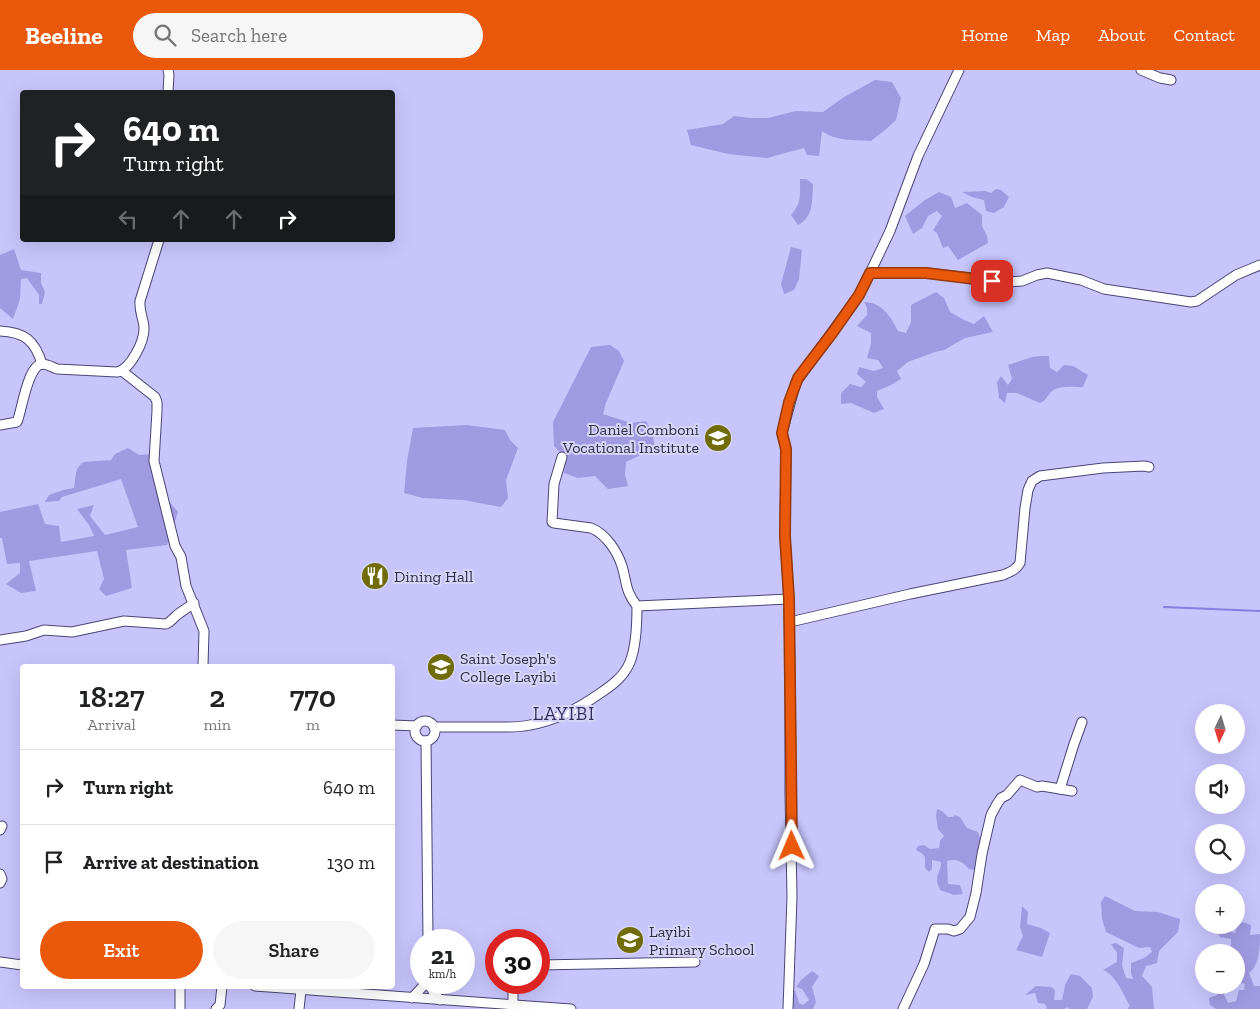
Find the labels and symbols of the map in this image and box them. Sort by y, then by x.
pin [971,260,1013,302]
place label: Daniel Comboni Vocational Institute [562,420,700,457]
school or university icon: Daniel Comboni Vocational Institute [703,423,733,453]
restaurant icon: Dining Hall [360,561,390,591]
place label: Dining Hall [394,567,473,586]
place label: Saint Joseph's College Layibi [460,649,557,686]
school or university icon: Saint Joseph's College Layibi [426,652,456,682]
district label: LAYIBI [533,702,595,725]
north arrow [1195,704,1245,754]
position arrow [765,819,817,871]
place label: Layibi Primary School [649,922,755,959]
school or university icon: Layibi Primary School [615,925,645,955]
speed limit sign: 30 [485,929,550,994]

